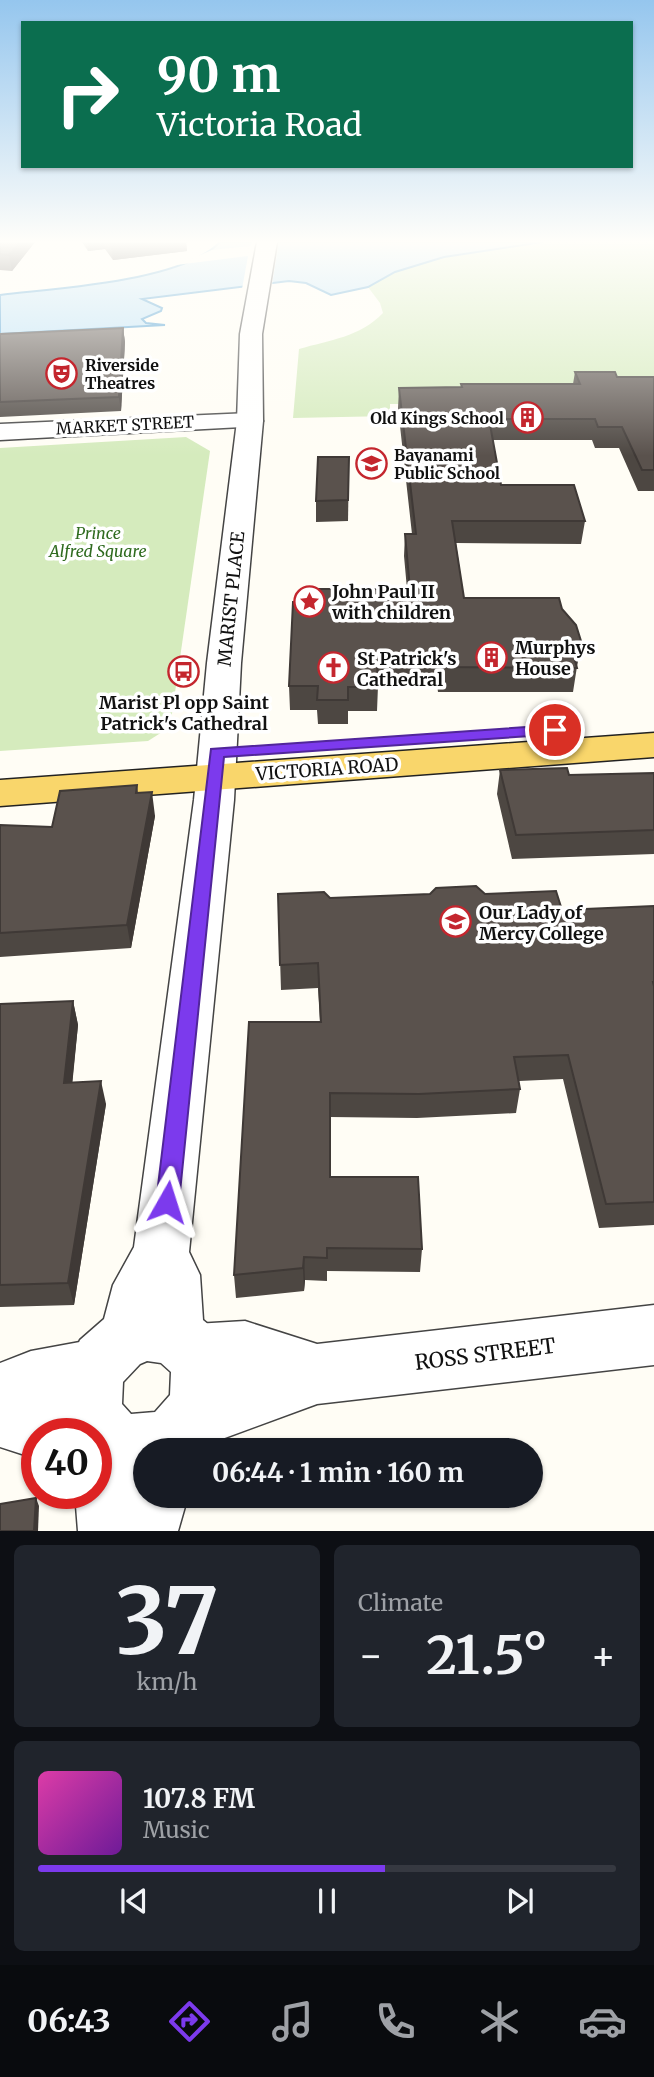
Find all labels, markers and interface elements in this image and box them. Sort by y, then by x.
text: 90 m [157,44,281,105]
icon: right [42,49,133,140]
text: Victoria Road [157,105,362,145]
place label: Riverside Theatres [85,355,159,393]
theatre icon: Riverside Theatres [45,357,79,391]
building icon: Old Kings School [510,401,544,435]
place label: Old Kings School [370,408,504,428]
street label: MARKET STREET [55,411,195,439]
place label: Bayanami Public School [394,445,500,483]
school or university icon: Bayanami Public School [354,447,388,481]
park label: Prince Alfred Square [47,523,147,561]
street label: MARIST PLACE [212,530,250,668]
place label: John Paul II with children [331,580,451,624]
place icon: John Paul II with children [292,584,326,618]
place label: Murphys House [515,636,595,680]
building icon: Murphys House [475,640,509,674]
place label: St Patrick's Cathedral [357,647,456,691]
church icon: St Patrick's Cathedral [317,651,351,685]
bus stop icon: Marist Pl opp Saint Patrick's Cathedral [167,655,201,689]
place label: Marist Pl opp Saint Patrick's Cathedral [99,691,270,735]
pin [525,700,585,760]
icon: arrive [536,711,574,749]
street label: VICTORIA ROAD [254,753,399,786]
place label: Our Lady of Mercy College [479,901,604,945]
school or university icon: Our Lady of Mercy College [439,905,473,939]
position arrow [130,1165,204,1239]
street label: ROSS STREET [413,1332,557,1376]
speed limit sign: 40 [21,1418,112,1509]
text: 06:44 · 1 min · 160 m [212,1456,464,1489]
text: 37 [115,1564,219,1679]
text: Climate [358,1588,443,1617]
text: 21.5° [426,1623,548,1688]
text: − [358,1632,383,1679]
text: + [591,1632,616,1679]
text: km/h [137,1667,197,1696]
text: 107.8 FM [143,1782,255,1815]
text: Music [143,1815,210,1844]
icon: previous [115,1882,153,1920]
icon: pause [308,1882,346,1920]
icon: next [501,1882,539,1920]
icon: directions [165,1997,214,2046]
icon: music [268,1997,317,2046]
icon: phone [371,1997,420,2046]
icon: climate [475,1997,524,2046]
icon: car [578,1997,627,2046]
text: 06:43 [27,2001,111,2041]

